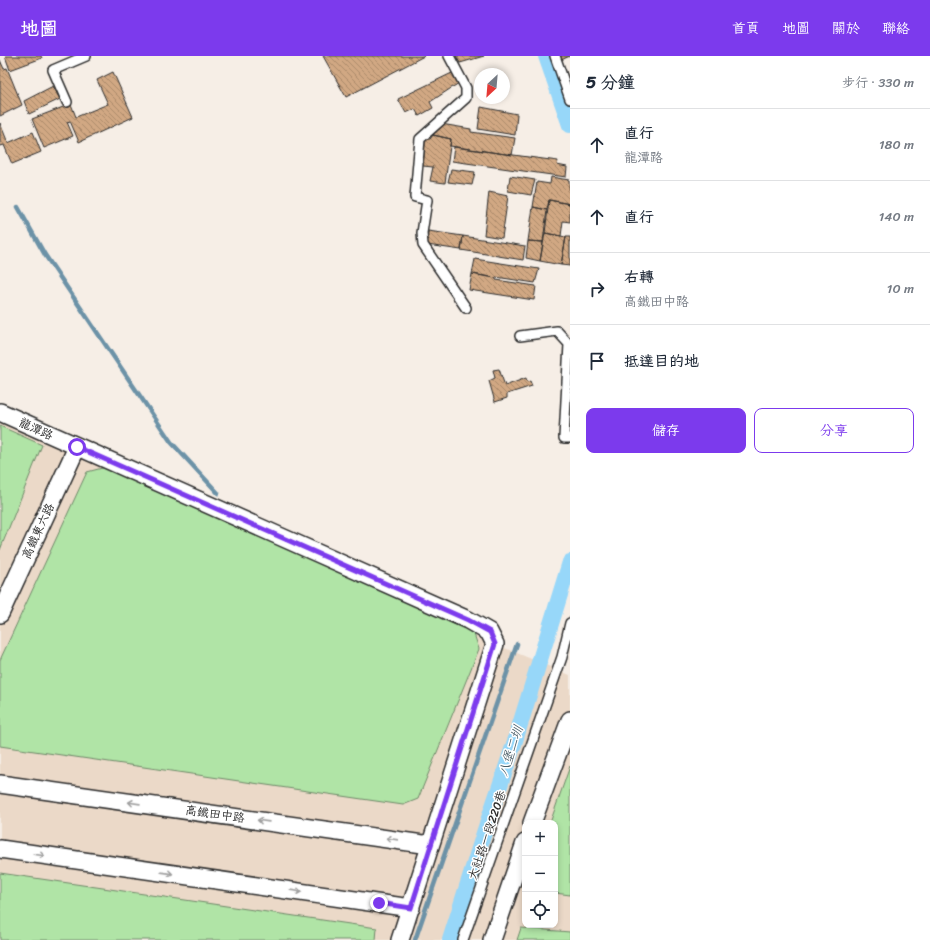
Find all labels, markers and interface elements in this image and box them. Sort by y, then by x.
text: 地圖 [20,12,58,45]
text: 首頁 [732,16,760,41]
text: 地圖 [782,16,810,41]
text: 關於 [832,16,860,41]
text: 聯絡 [882,16,910,41]
text: 5 分鐘 [586,67,635,97]
north arrow [474,68,510,104]
text: 步行 · 330 m [842,71,914,94]
text: 直行 [624,120,654,146]
text: 180 m [879,133,914,156]
icon: ahead [586,134,608,156]
text: 龍潭路 [624,146,663,169]
text: 直行 [624,204,654,230]
text: 140 m [879,205,914,228]
icon: ahead [586,206,608,228]
text: 右轉 [624,264,654,290]
text: 10 m [887,277,914,300]
icon: right [586,278,608,300]
text: 高鐵田中路 [624,290,689,313]
text: 抵達目的地 [624,348,699,374]
icon: arrive [586,350,608,372]
button: 儲存 [586,408,746,453]
button: 分享 [754,408,914,453]
street label: 龍潭路 [15,412,57,446]
route start [68,438,86,456]
street label: 高鐵東六路 [15,499,61,563]
water label: 八堡二圳 [492,721,530,779]
street label: 大社路一段220巷 [461,787,513,883]
one-way arrow [128,799,141,807]
street label: 高鐵田中路 [184,799,246,829]
one-way arrow [257,817,270,825]
map controls [522,820,558,928]
button: + [522,820,558,856]
one-way arrow [386,835,399,843]
one-way arrow [32,851,45,859]
button: − [522,856,558,892]
one-way arrow [160,869,173,877]
one-way arrow [289,887,302,895]
button: locate [522,892,558,928]
route end [370,894,388,912]

